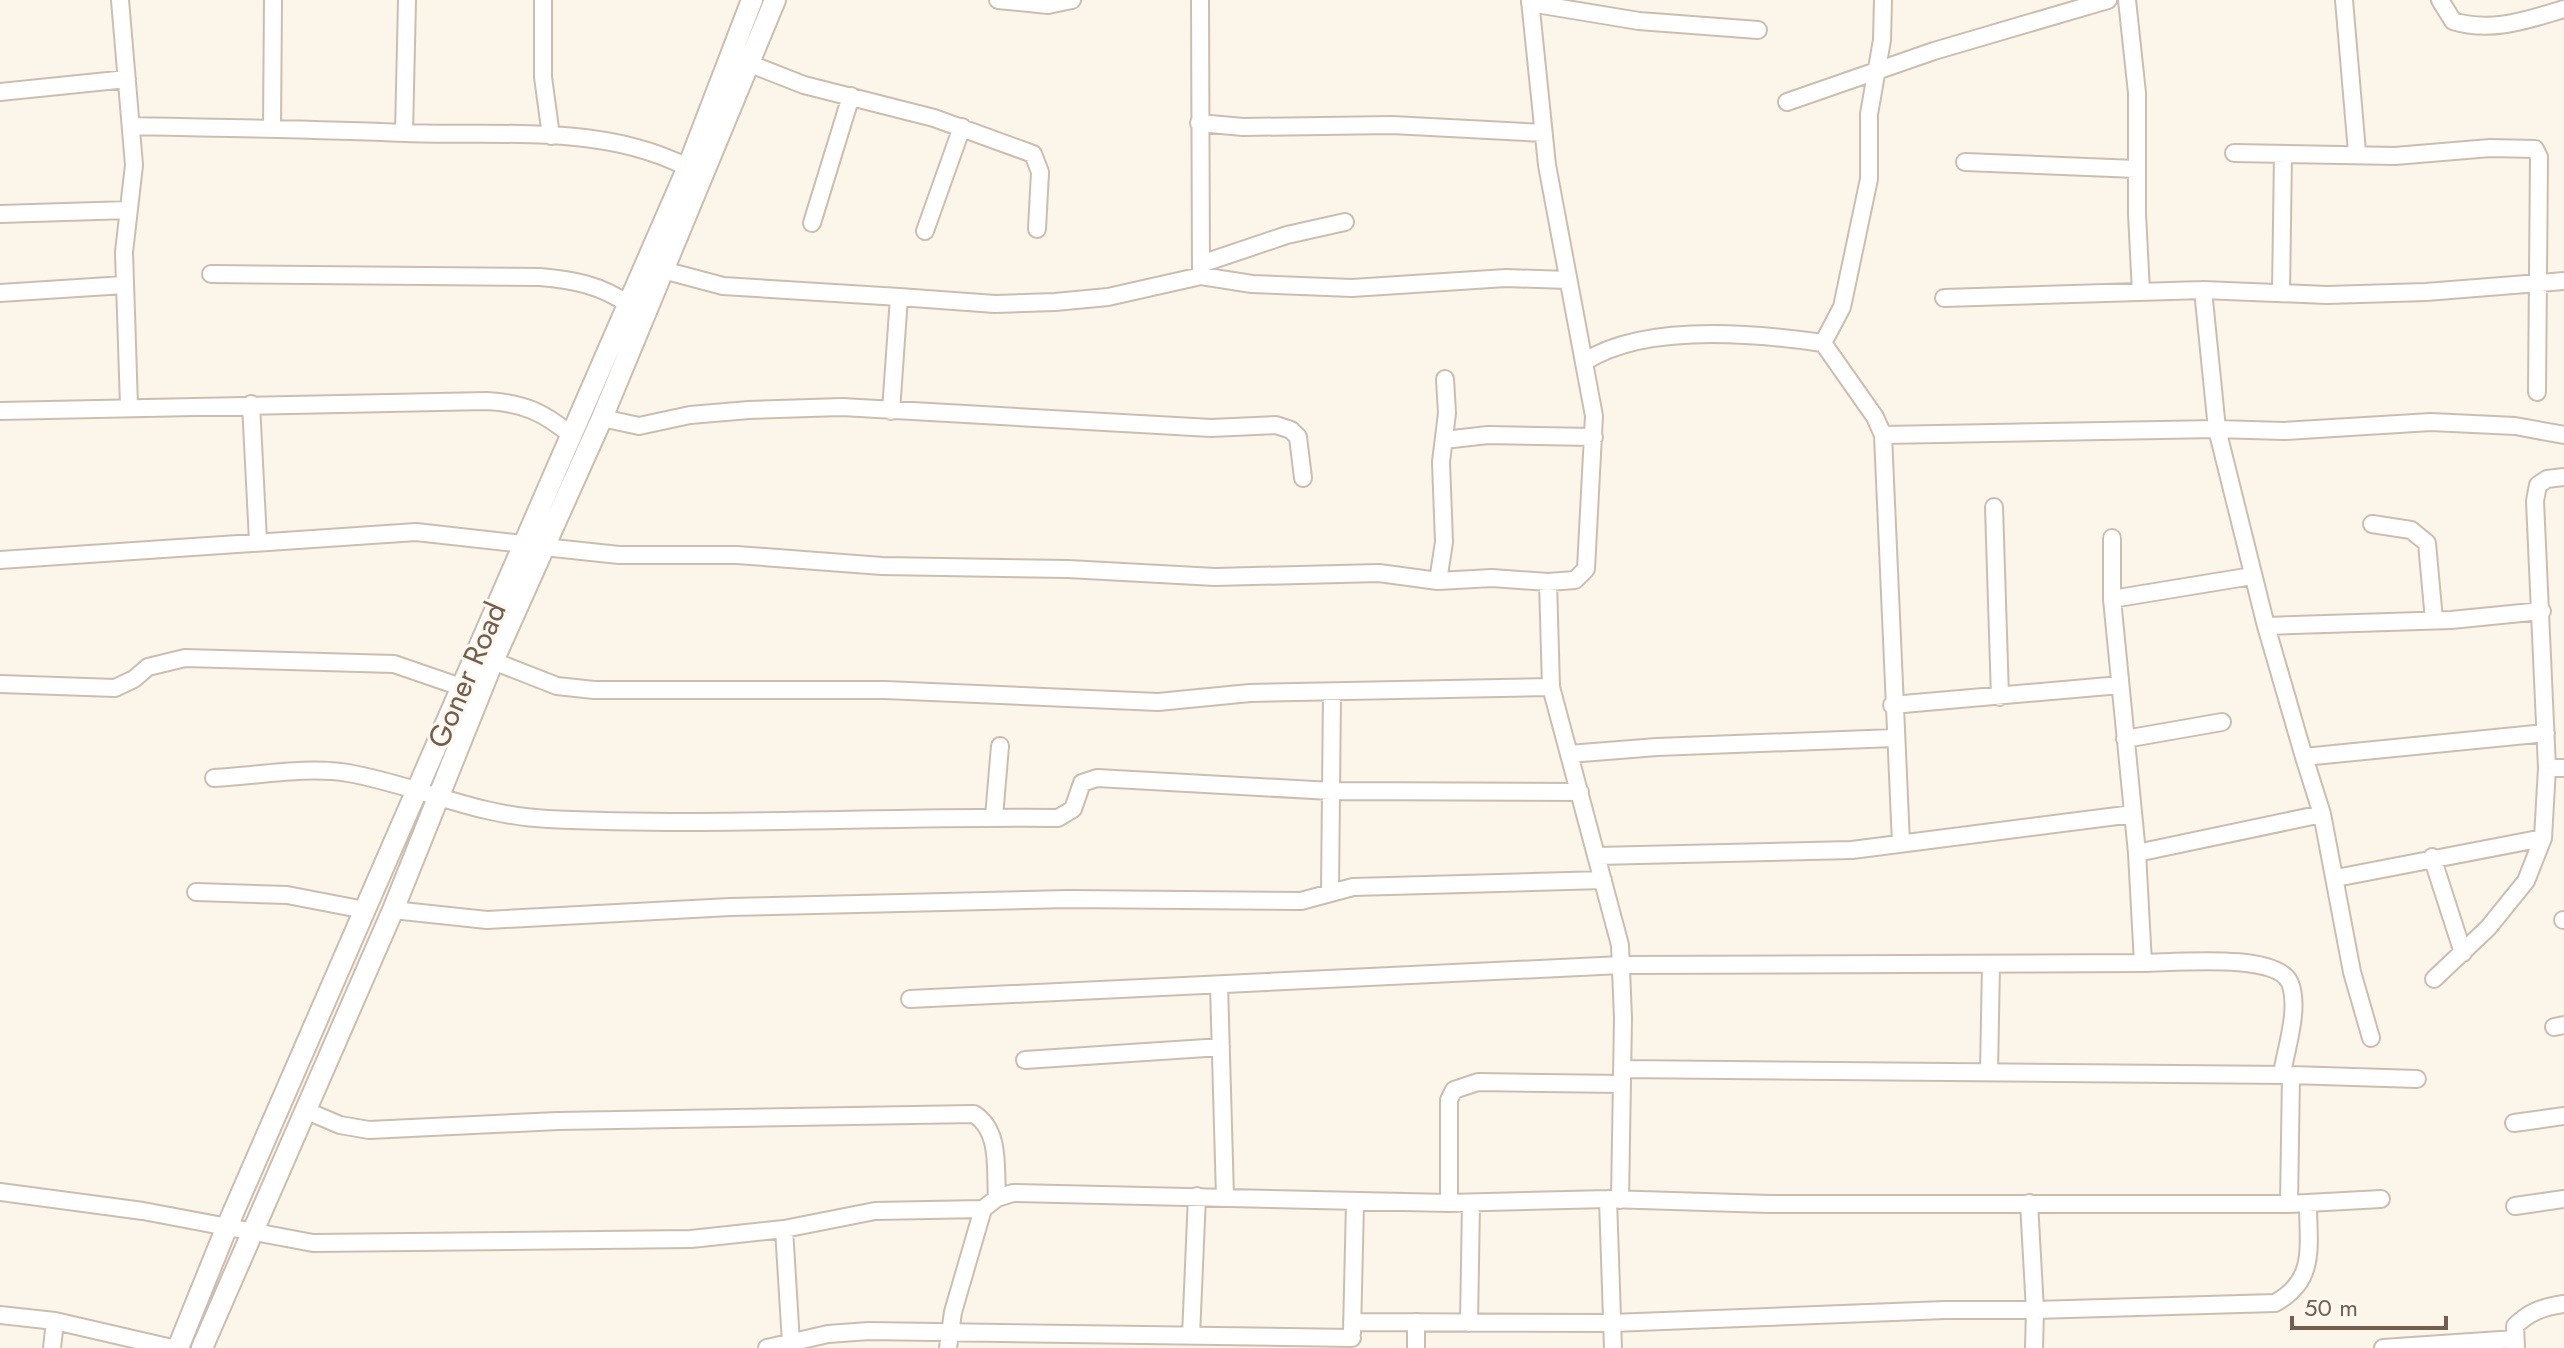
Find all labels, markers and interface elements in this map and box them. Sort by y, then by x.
street label: Goner Road [416,595,517,754]
scale bar [2292,1280,2446,1330]
text: 50 m [2304,1290,2358,1325]

